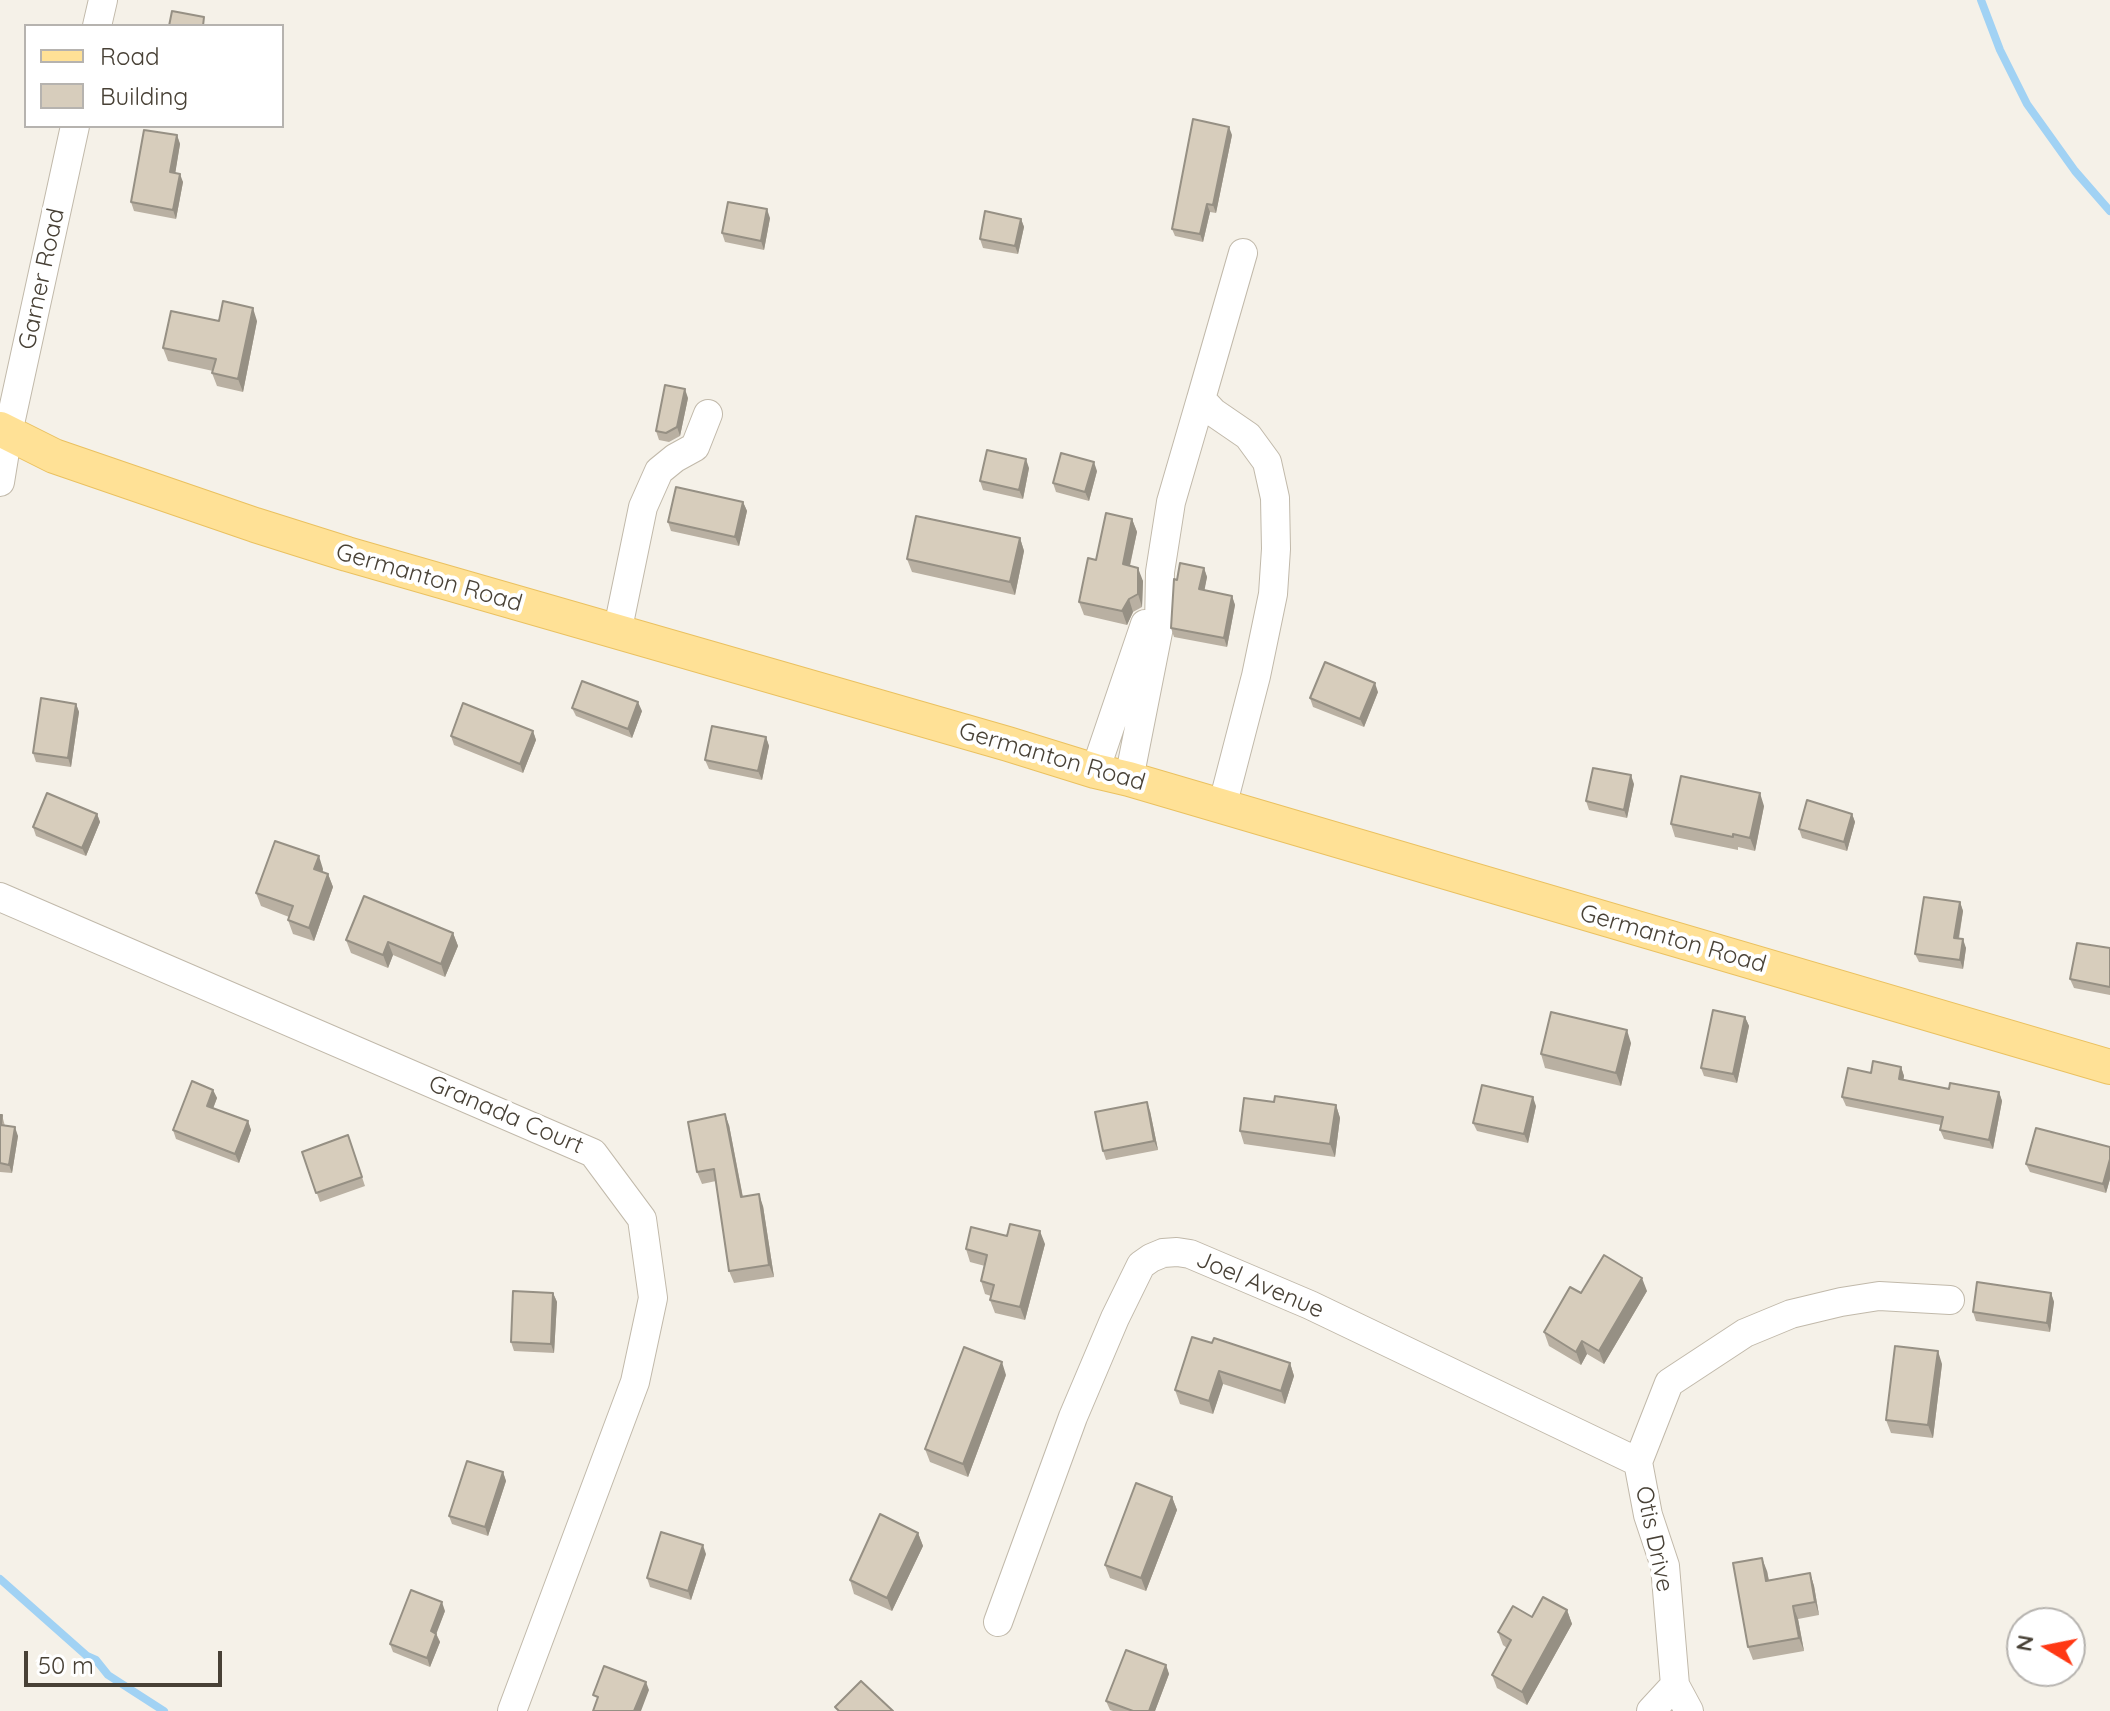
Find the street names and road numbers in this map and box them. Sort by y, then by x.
street label: Garner Road [13,206,71,352]
street label: Germanton Road [333,538,525,618]
street label: Germanton Road [956,717,1148,797]
street label: Germanton Road [1577,899,1769,979]
street label: Granada Court [424,1069,588,1161]
street label: Joel Avenue [1192,1245,1328,1325]
street label: Otis Drive [1629,1484,1679,1594]

